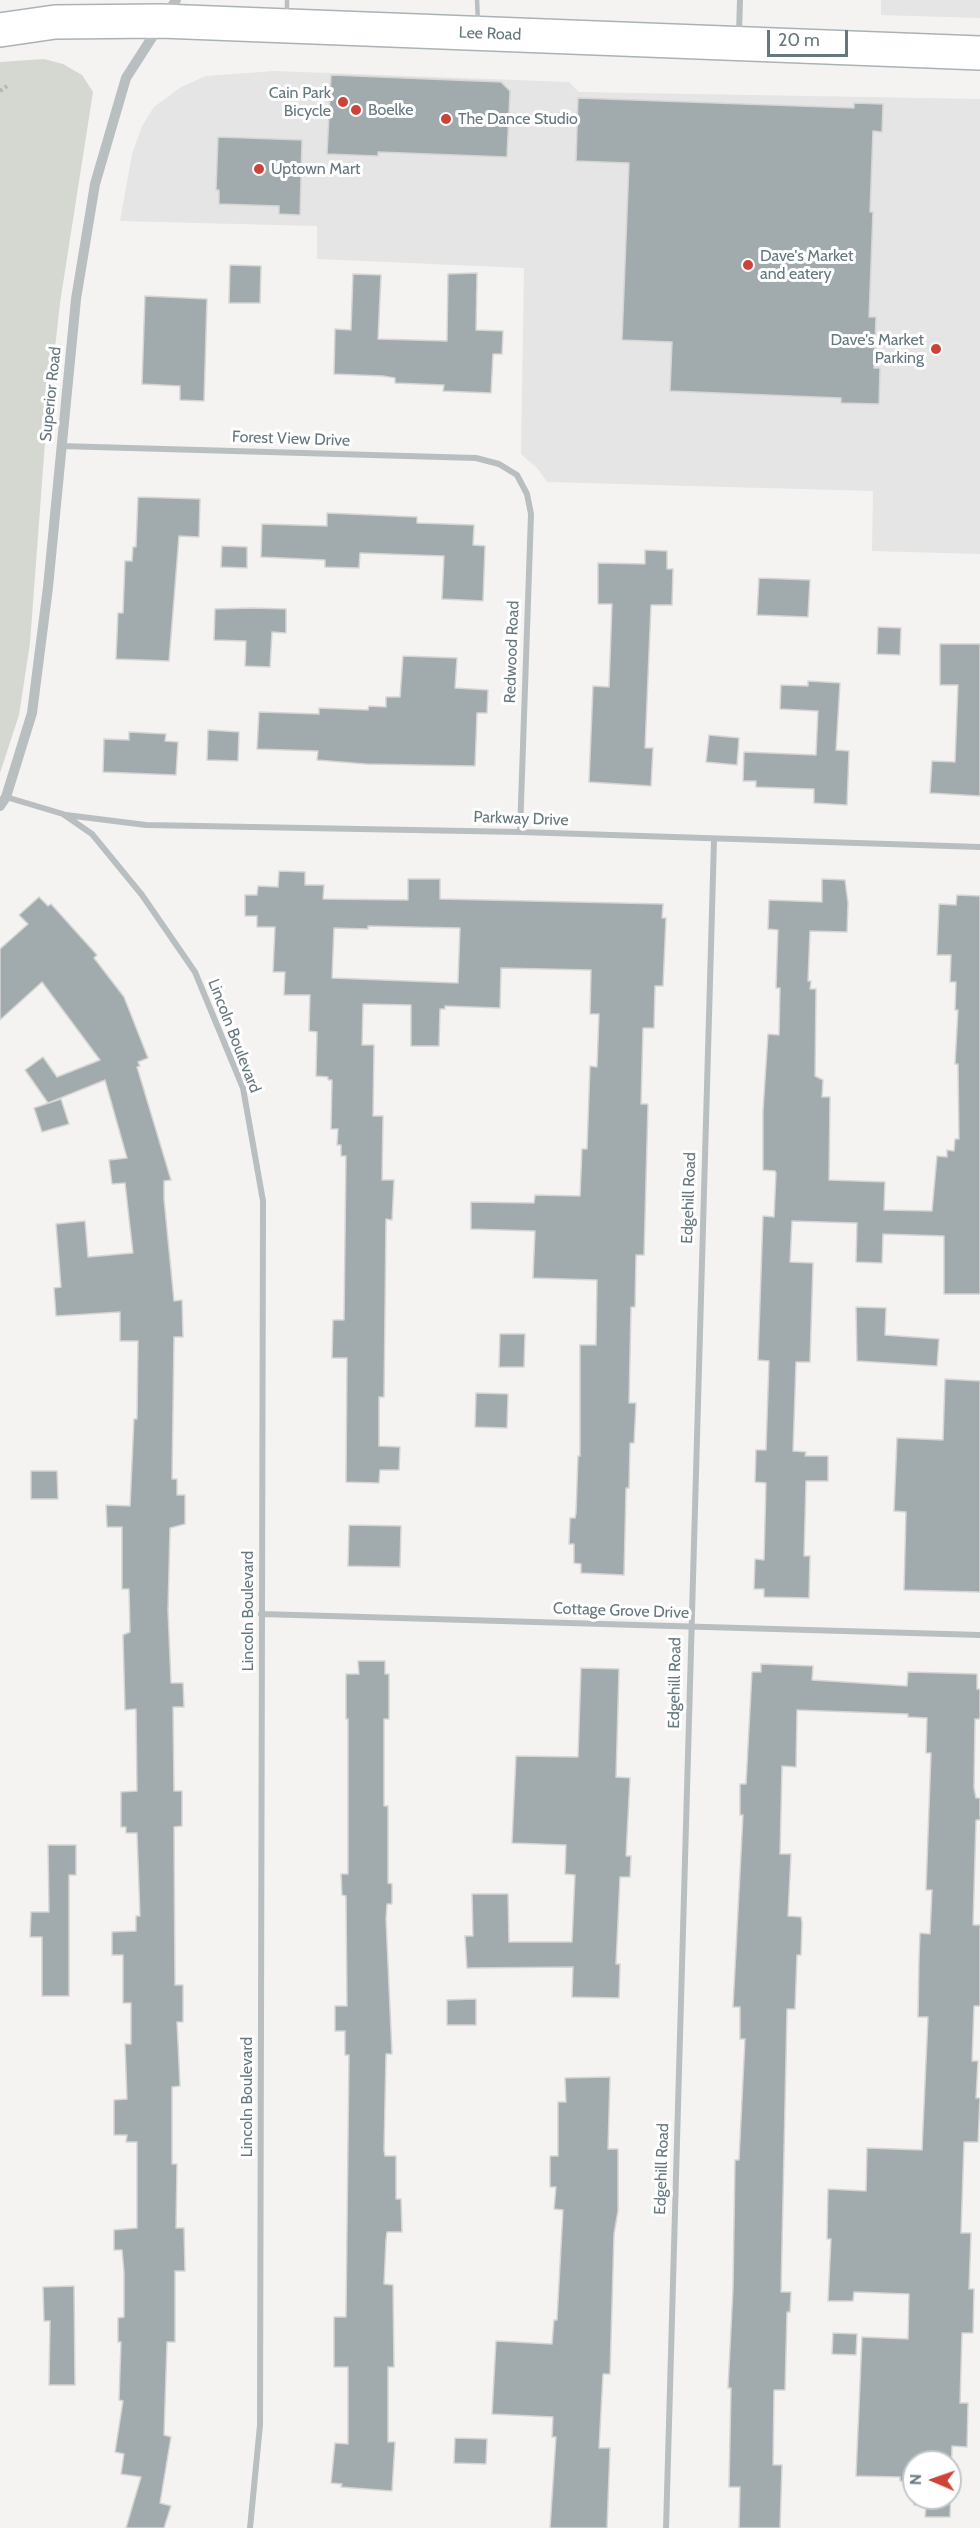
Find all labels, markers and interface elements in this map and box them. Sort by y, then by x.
scale bar [770,18,851,56]
street label: Lee Road [458,23,522,45]
text: 20 m [778,29,820,51]
place label: Cain Park Bicycle [269,83,331,121]
marker: Cain Park Bicycle [336,95,350,109]
place label: Boelke [368,100,413,120]
marker: Boelke [349,103,363,117]
place label: The Dance Studio [458,109,578,129]
marker: The Dance Studio [439,112,453,126]
place label: Uptown Mart [271,159,360,179]
marker: Uptown Mart [252,162,266,176]
place label: Dave's Market and eatery [760,246,853,284]
marker: Dave's Market and eatery [741,258,755,272]
place label: Dave's Market Parking [831,330,924,368]
marker: Dave's Market Parking [929,342,943,356]
street label: Superior Road [36,346,66,442]
street label: Forest View Drive [232,427,350,451]
street label: Redwood Road [501,600,523,704]
street label: Parkway Drive [473,808,569,830]
street label: Lincoln Boulevard [203,976,265,1096]
street label: Edgehill Road [678,1152,700,1244]
street label: Lincoln Boulevard [238,1551,258,1671]
street label: Cottage Grove Drive [553,1599,689,1623]
street label: Edgehill Road [665,1637,685,1729]
street label: Lincoln Boulevard [237,2037,257,2157]
street label: Edgehill Road [651,2123,673,2215]
north arrow [902,2450,962,2510]
text: N [906,2473,925,2485]

